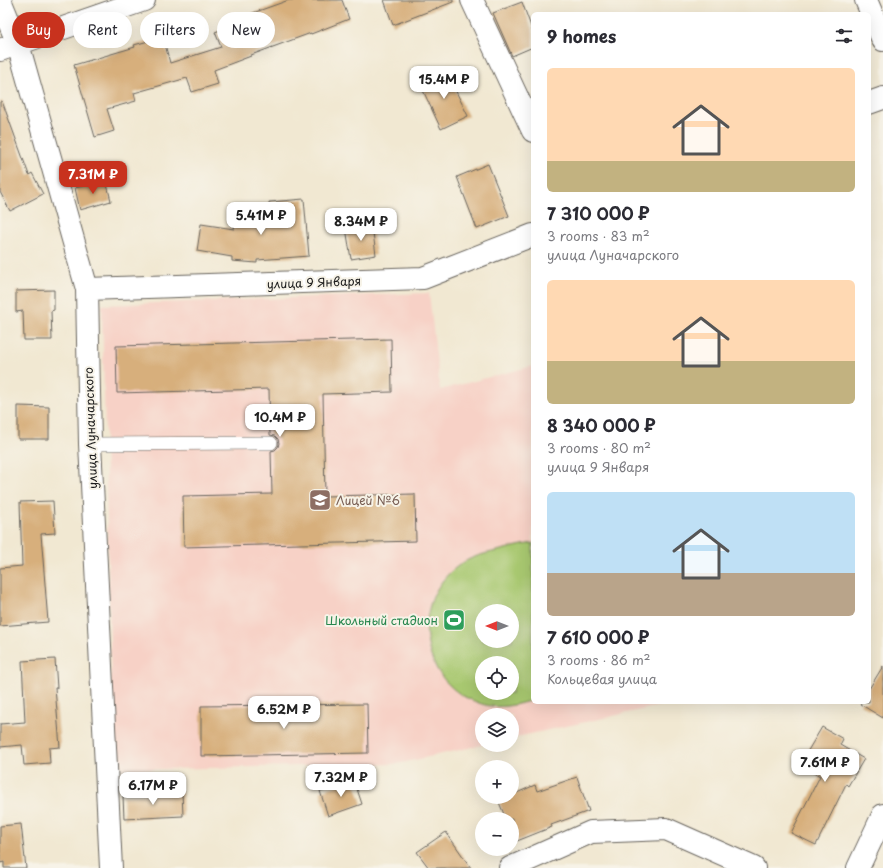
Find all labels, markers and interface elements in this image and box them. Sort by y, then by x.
chip: Buy [12,12,65,48]
chip: Rent [73,12,132,48]
chip: Filters [140,12,209,48]
chip: New [217,12,275,48]
text: 9 homes [547,23,616,49]
icon: filters [833,25,855,47]
pin: 15.4M ₽ [407,66,481,100]
text: 15.4M ₽ [418,69,470,88]
icon: home [665,94,737,166]
pin: 7.31M ₽ [56,161,130,195]
text: 7.31M ₽ [68,164,118,183]
text: 7 310 000 ₽ [547,200,650,226]
pin: 5.41M ₽ [224,202,298,236]
text: 5.41M ₽ [235,205,287,224]
pin: 8.34M ₽ [324,208,398,242]
text: 8.34M ₽ [334,211,388,230]
text: 3 rooms · 83 m² [547,226,650,245]
text: улица Луначарского [547,245,679,264]
street label: улица 9 Января [267,271,361,293]
icon: home [665,306,737,378]
street label: улица Луначарского [79,367,101,489]
pin: 10.4M ₽ [243,404,317,438]
text: 10.4M ₽ [254,407,306,426]
text: 8 340 000 ₽ [547,412,656,438]
text: 3 rooms · 80 m² [547,438,651,457]
text: улица 9 Января [547,457,649,476]
school or university icon: Лицей №6 [307,487,333,513]
place label: Лицей №6 [336,491,400,509]
icon: home [665,518,737,590]
north arrow [475,604,519,648]
map controls [475,604,519,856]
sports icon: Школьный стадион [441,607,467,633]
place label: Школьный стадион [325,611,438,629]
text: 7 610 000 ₽ [547,624,649,650]
text: 3 rooms · 86 m² [547,650,650,669]
button: locate [475,656,519,700]
text: Кольцевая улица [547,669,657,688]
pin: 6.52M ₽ [247,696,321,730]
text: 6.52M ₽ [257,699,311,718]
button: layers [475,708,519,752]
pin: 7.61M ₽ [788,749,862,783]
text: 7.61M ₽ [800,752,850,771]
button: + [475,760,519,804]
pin: 7.32M ₽ [304,764,378,798]
text: 7.32M ₽ [314,767,368,786]
pin: 6.17M ₽ [116,772,190,806]
text: 6.17M ₽ [128,775,178,794]
button: − [475,812,519,856]

